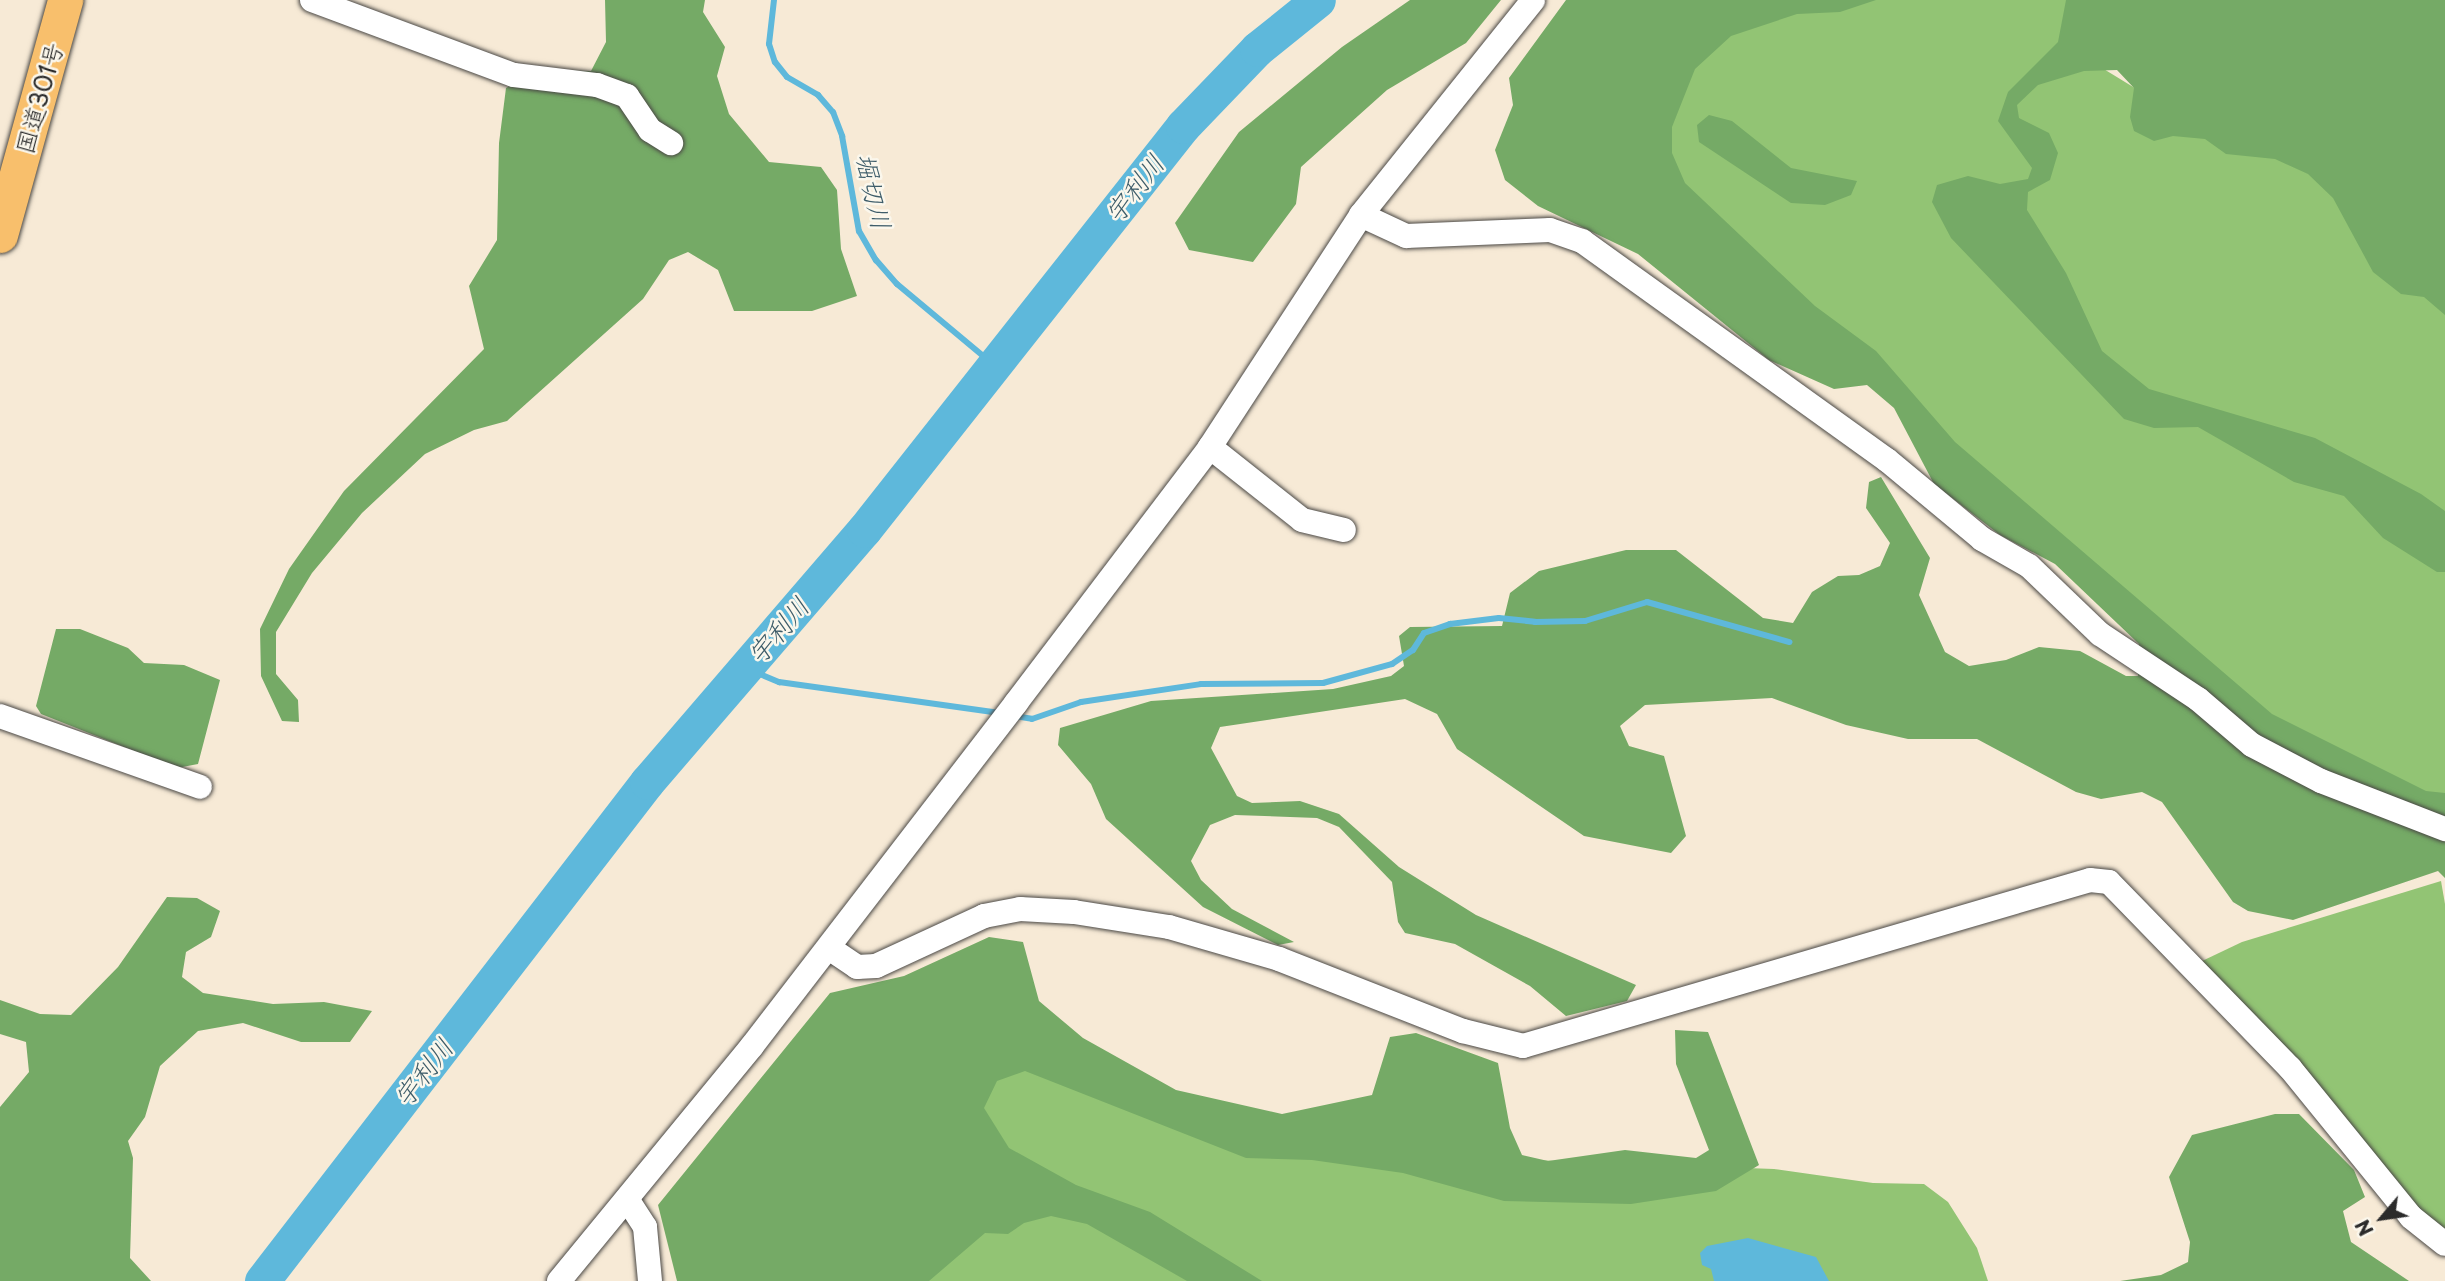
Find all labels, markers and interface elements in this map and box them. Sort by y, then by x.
street label: 国道301号 [9,39,69,157]
water label: 宇利川 [1098,148,1170,228]
water label: 堀切川 [850,149,898,233]
water label: 宇利川 [741,590,815,670]
water label: 宇利川 [387,1032,459,1112]
north arrow [2347,1183,2417,1253]
text: N [2348,1215,2380,1242]

